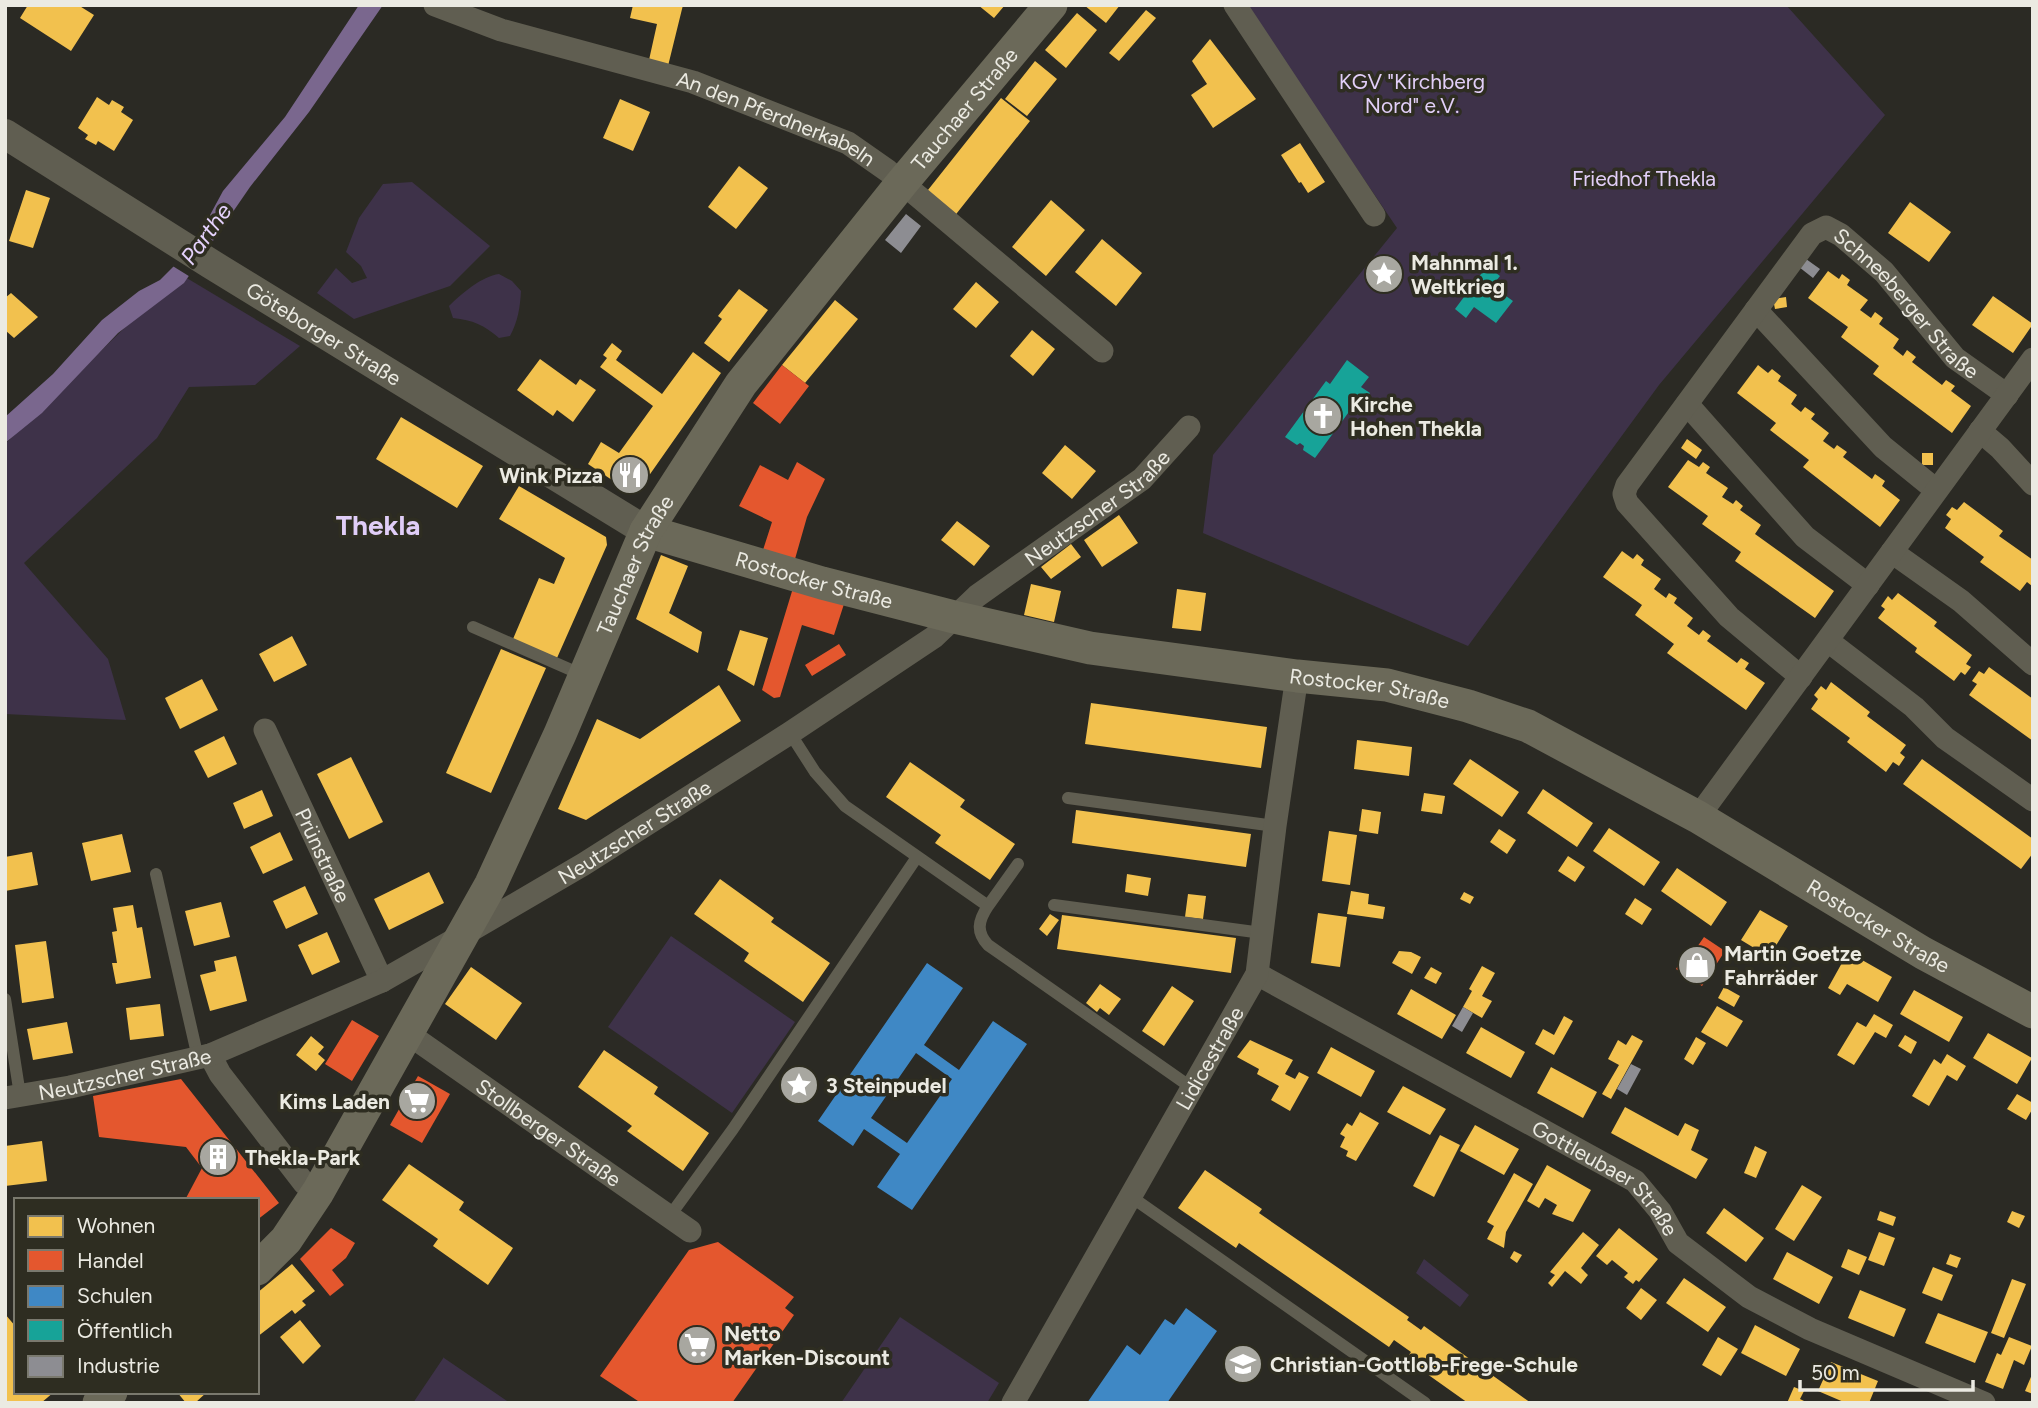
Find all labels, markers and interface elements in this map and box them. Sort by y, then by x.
street label: Tauchaer Straße [906,42,1023,175]
street label: An den Pferdnerkabeln [674,66,880,171]
park label: KGV "Kirchberg Nord" e.V. [1339,69,1485,118]
park label: Friedhof Thekla [1572,166,1716,191]
water label: Parthe [174,198,238,270]
street label: Schneeberger Straße [1829,222,1984,384]
place label: Mahnmal 1. Weltkrieg [1411,250,1518,299]
place icon: Mahnmal 1. Weltkrieg [1363,253,1405,295]
street label: Göteborger Straße [242,276,406,390]
place label: Kirche Hohen Thekla [1350,392,1482,441]
church icon: Kirche Hohen Thekla [1302,395,1344,437]
street label: Neutzscher Straße [1020,445,1175,571]
restaurant icon: Wink Pizza [609,454,651,496]
place label: Wink Pizza [499,463,603,488]
street label: Tauchaer Straße [591,490,679,639]
district label: Thekla [336,508,420,542]
street label: Rostocker Straße [732,546,895,613]
street label: Rostocker Straße [1288,663,1453,713]
street label: Neutzscher Straße [553,774,716,889]
street label: Prünstraße [291,804,356,906]
street label: Rostocker Straße [1802,873,1954,978]
place label: Martin Goetze Fahrräder [1724,941,1862,990]
shop icon: Martin Goetze Fahrräder [1676,944,1718,986]
street label: Lidicestraße [1170,1002,1249,1114]
street label: Neutzscher Straße [36,1043,213,1105]
place icon: 3 Steinpudel [778,1064,820,1106]
street label: Stollberger Straße [471,1073,626,1191]
place label: 3 Steinpudel [826,1073,947,1098]
supermarket icon: Kims Laden [396,1080,438,1122]
place label: Kims Laden [279,1089,390,1114]
street label: Gottleubaer Straße [1528,1115,1684,1240]
building icon: Thekla-Park [197,1136,239,1178]
place label: Thekla-Park [245,1145,361,1170]
legend [14,1198,259,1394]
text: Wohnen [77,1213,155,1238]
text: Handel [77,1248,144,1273]
text: Schulen [77,1283,153,1308]
text: Öffentlich [77,1318,172,1343]
place label: Netto Marken-Discount [724,1321,890,1370]
supermarket icon: Netto Marken-Discount [676,1324,718,1366]
school or university icon: Christian-Gottlob-Frege-Schule [1222,1343,1264,1385]
scale bar [1800,1348,1973,1392]
place label: Christian-Gottlob-Frege-Schule [1270,1352,1578,1377]
text: Industrie [77,1353,160,1378]
text: 50 m [1811,1360,1860,1385]

